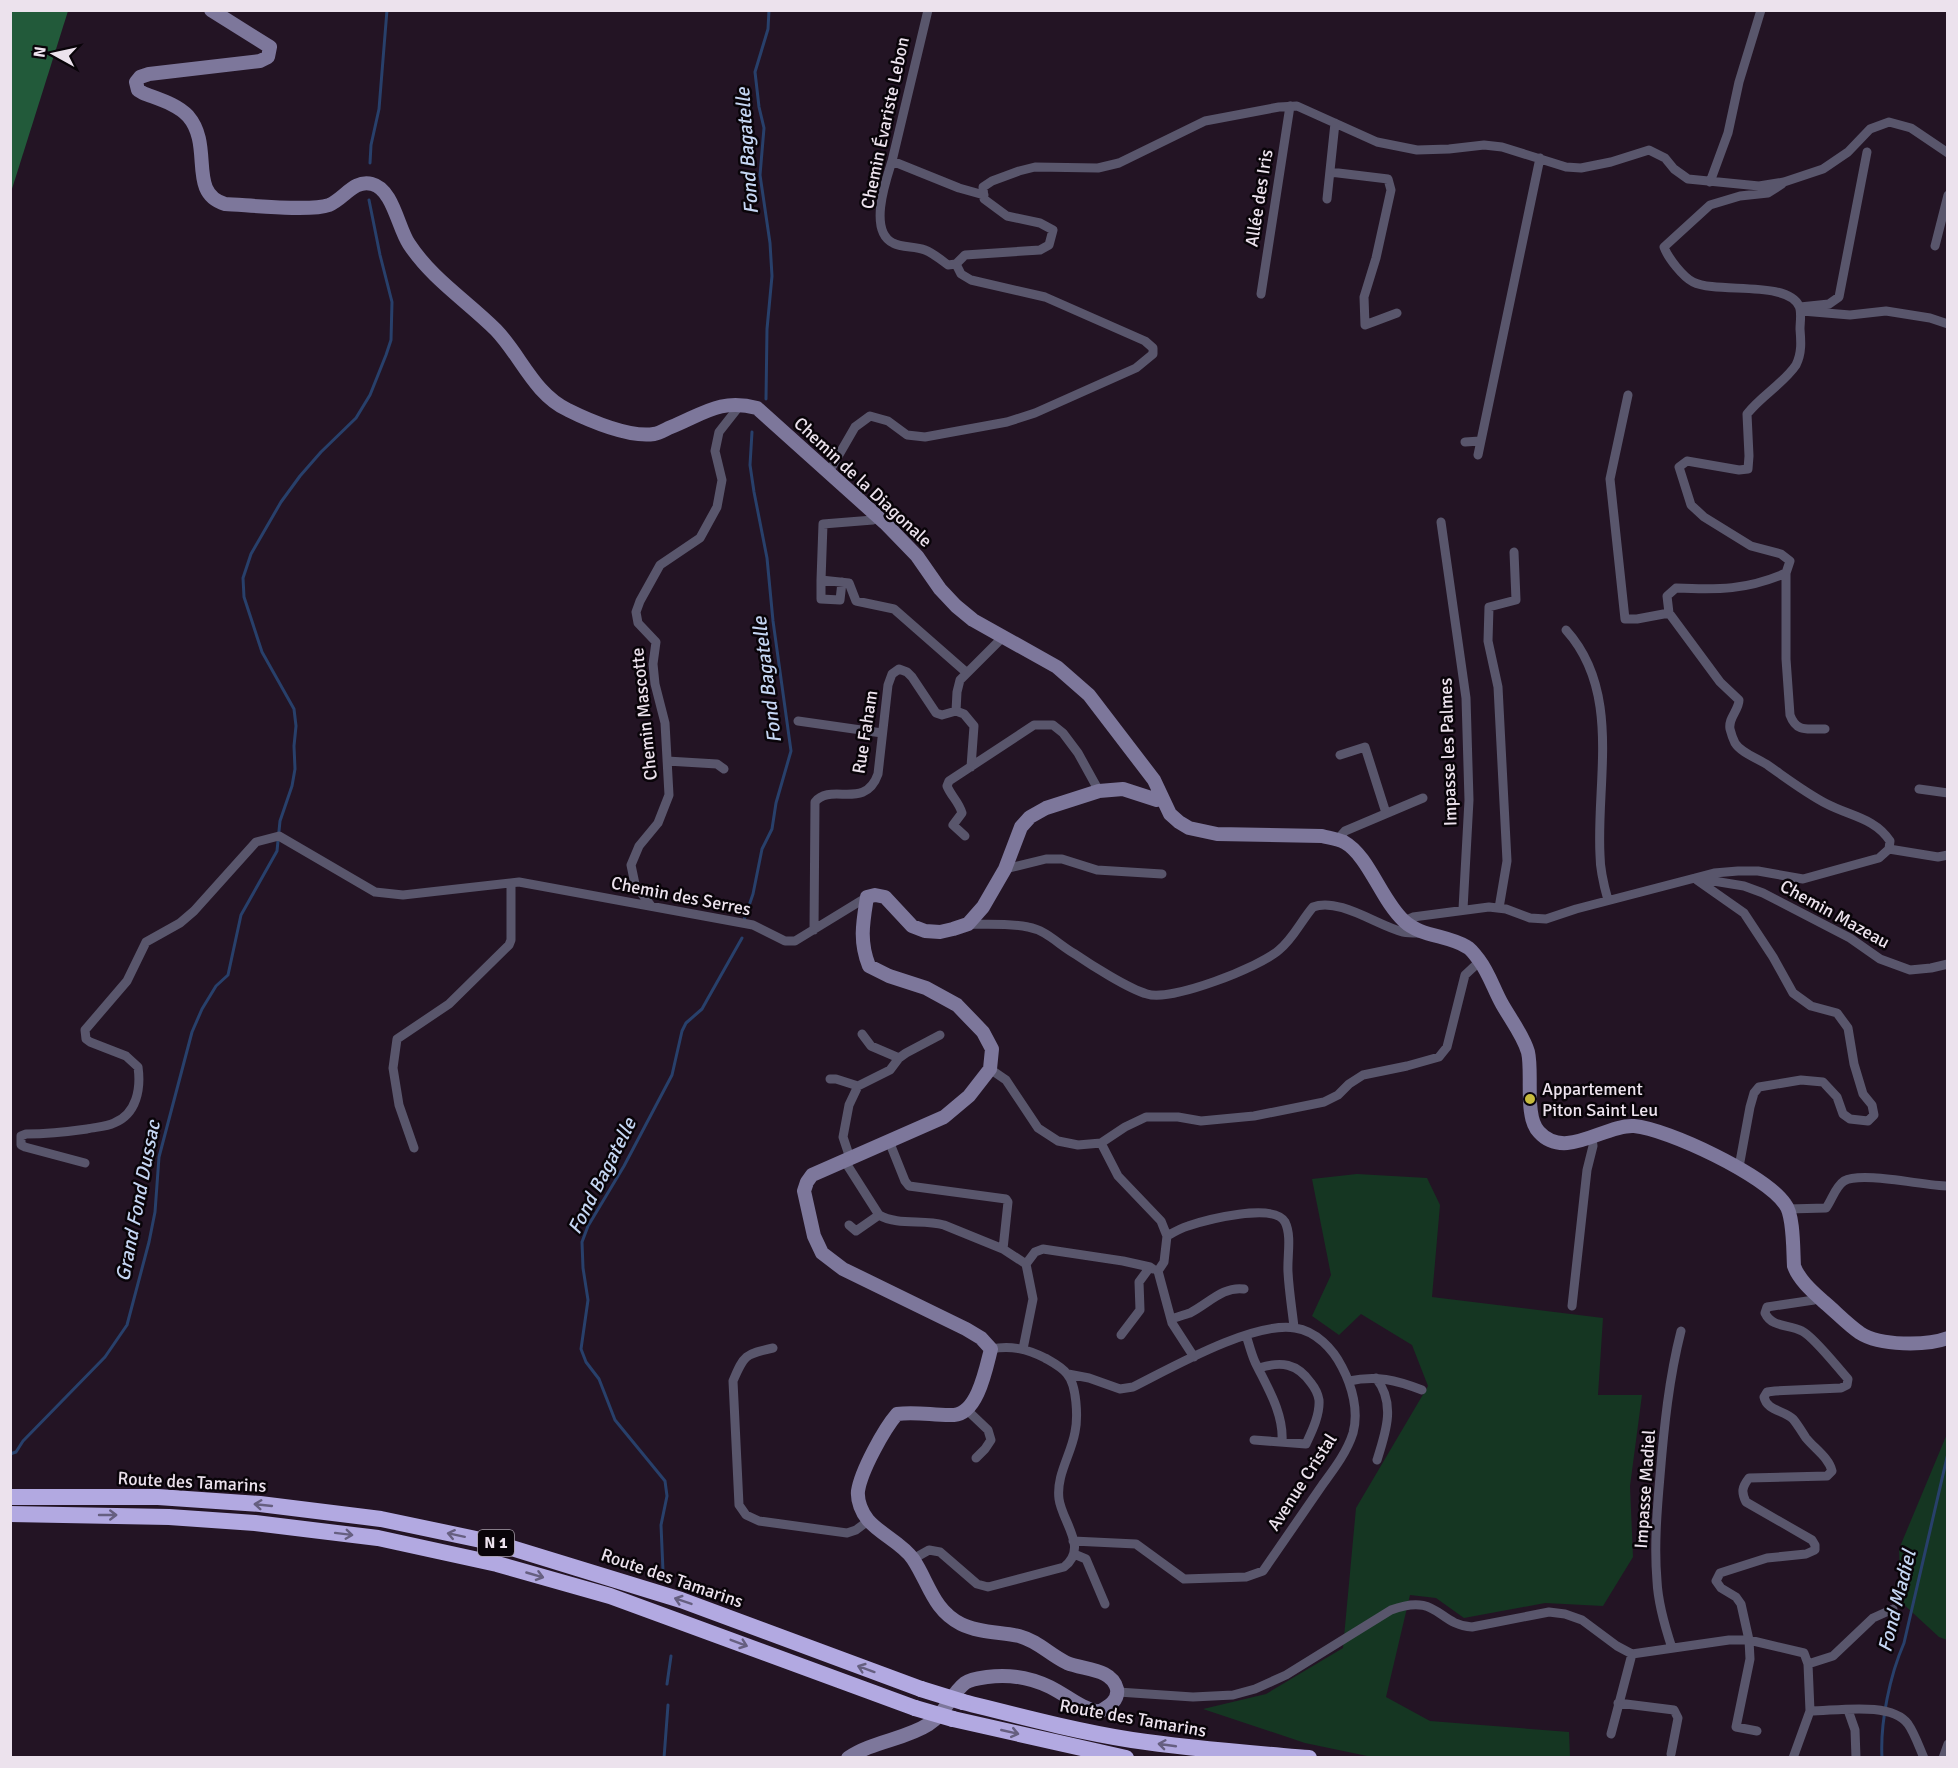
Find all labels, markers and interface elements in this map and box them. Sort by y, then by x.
north arrow [24,24,84,84]
street label: Chemin Évariste Lebon [856,35,914,211]
text: N [29,45,51,59]
water label: Fond Bagatelle [730,86,764,215]
street label: Allée des Iris [1240,148,1278,248]
street label: Chemin de la Diagonale [789,412,937,552]
water label: Fond Bagatelle [747,614,787,745]
street label: Chemin Mascotte [626,647,662,781]
street label: Impasse les Palmes [1434,677,1462,827]
street label: Rue Faham [848,689,882,775]
street label: Chemin des Serres [609,872,753,920]
street label: Chemin Mazeau [1776,875,1894,953]
place label: Appartement Piton Saint Leu [1542,1078,1658,1121]
marker: Appartement Piton Saint Leu [1523,1092,1537,1106]
water label: Fond Bagatelle [562,1113,642,1238]
water label: Grand Fond Dussac [110,1117,166,1283]
street label: Avenue Cristal [1262,1429,1342,1535]
street label: Impasse Madiel [1630,1429,1660,1549]
street label: Route des Tamarins [117,1467,267,1497]
one-way arrow [254,1499,274,1510]
one-way arrow [98,1509,118,1521]
one-way arrow [334,1528,354,1539]
one-way arrow [447,1528,466,1540]
road number: N 1 [478,1530,514,1556]
street label: Route des Tamarins [598,1543,746,1613]
water label: Fond Madiel [1872,1545,1922,1655]
one-way arrow [525,1570,544,1581]
one-way arrow [674,1595,693,1606]
one-way arrow [730,1638,748,1649]
one-way arrow [857,1663,876,1674]
street label: Route des Tamarins [1058,1694,1208,1742]
one-way arrow [1000,1727,1019,1739]
one-way arrow [1158,1740,1177,1751]

